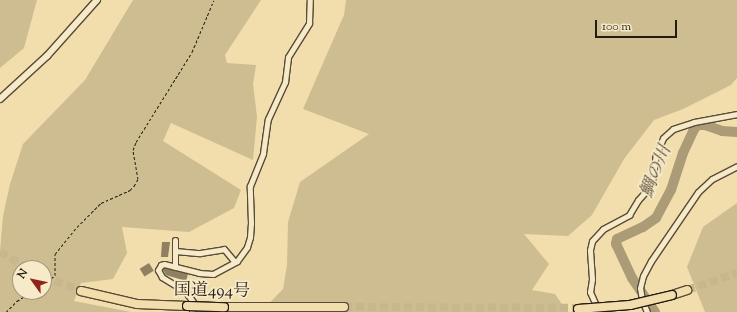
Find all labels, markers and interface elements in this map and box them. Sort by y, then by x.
scale bar [597,12,679,38]
text: 100 m [602,18,631,36]
water label: 鯛の川 [637,143,677,201]
north arrow [12,260,52,300]
text: N [14,266,32,282]
street label: 国道494号 [174,281,250,303]

